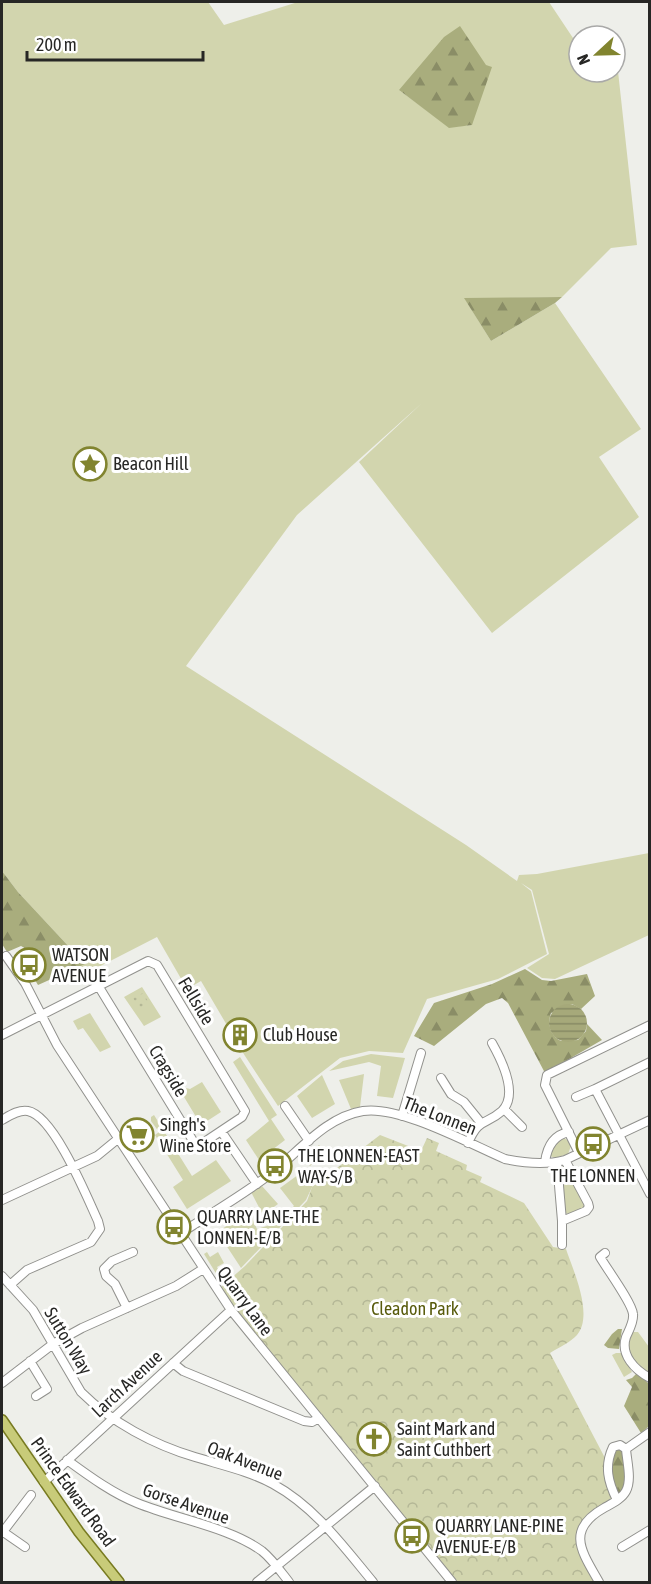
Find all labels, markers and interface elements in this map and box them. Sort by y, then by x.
scale bar [27,24,202,62]
north arrow [567,24,627,84]
text: 200 m [36,34,77,55]
text: N [573,52,593,67]
place icon: Beacon Hill [72,446,108,482]
place label: Beacon Hill [113,453,189,474]
place label: WATSON AVENUE [52,944,109,986]
bus stop icon: WATSON AVENUE [11,947,47,983]
street label: Fellside [174,973,219,1028]
building icon: Club House [222,1017,258,1053]
place label: Club House [263,1024,338,1045]
street label: Cragside [145,1041,192,1100]
street label: The Lonnen [401,1092,480,1139]
place label: Singh's Wine Store [160,1114,231,1156]
supermarket icon: Singh's Wine Store [119,1117,155,1153]
bus stop icon: THE LONNEN [575,1126,611,1162]
place label: THE LONNEN-EAST WAY-S/B [298,1145,420,1187]
bus stop icon: THE LONNEN-EAST WAY-S/B [257,1148,293,1184]
place label: THE LONNEN [550,1165,636,1186]
place label: QUARRY LANE-THE LONNEN-E/B [197,1206,319,1248]
bus stop icon: QUARRY LANE-THE LONNEN-E/B [156,1209,192,1245]
street label: Quarry Lane [213,1262,278,1339]
park label: Cleadon Park [371,1298,459,1319]
street label: Sutton Way [40,1303,97,1378]
street label: Larch Avenue [87,1346,166,1421]
place label: Saint Mark and Saint Cuthbert [397,1418,495,1460]
church icon: Saint Mark and Saint Cuthbert [356,1421,392,1457]
street label: Prince Edward Road [27,1433,120,1551]
street label: Oak Avenue [204,1437,286,1485]
street label: Gorse Avenue [140,1479,232,1528]
place label: QUARRY LANE-PINE AVENUE-E/B [435,1515,564,1557]
bus stop icon: QUARRY LANE-PINE AVENUE-E/B [394,1518,430,1554]

